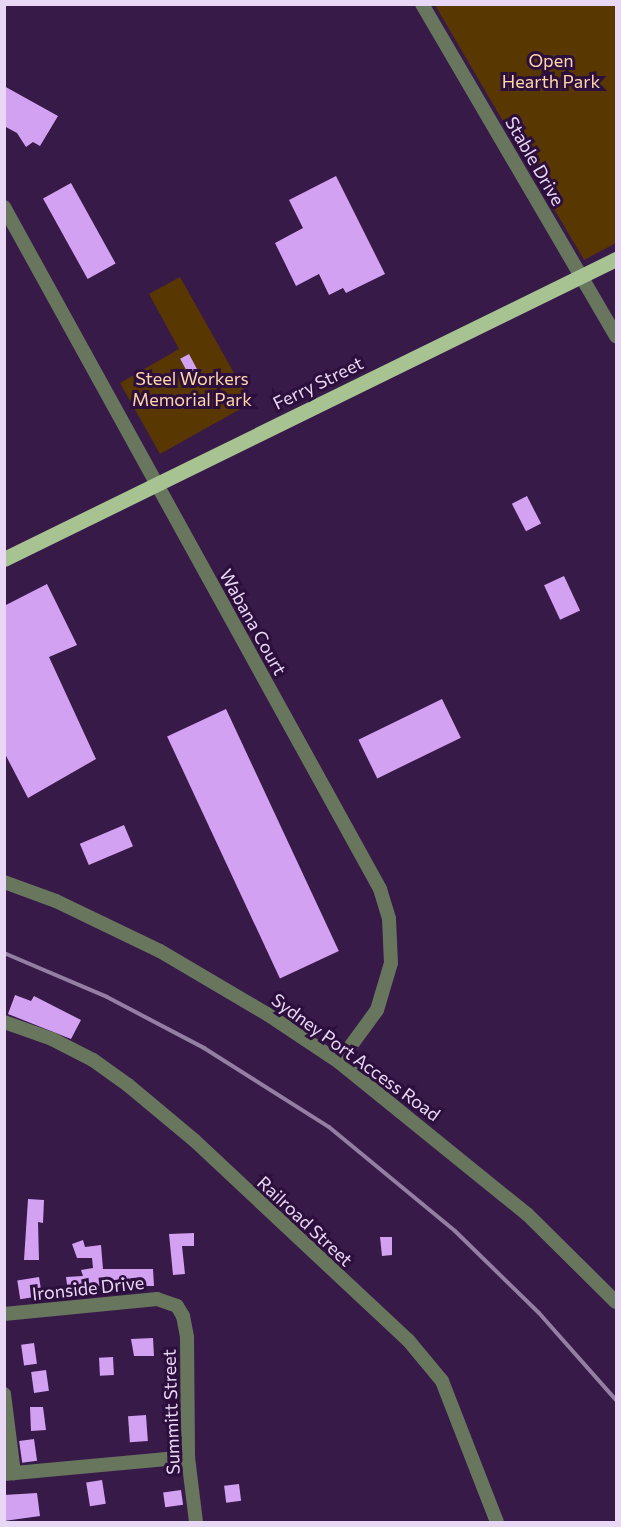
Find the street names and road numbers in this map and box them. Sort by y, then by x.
street label: Stable Drive [501,113,569,209]
street label: Ferry Street [269,352,367,414]
street label: Wabana Court [215,565,291,679]
street label: Sydney Port Access Road [268,989,444,1125]
street label: Railroad Street [253,1171,357,1271]
street label: Ironside Drive [31,1271,145,1305]
street label: Summitt Street [158,1349,184,1475]

